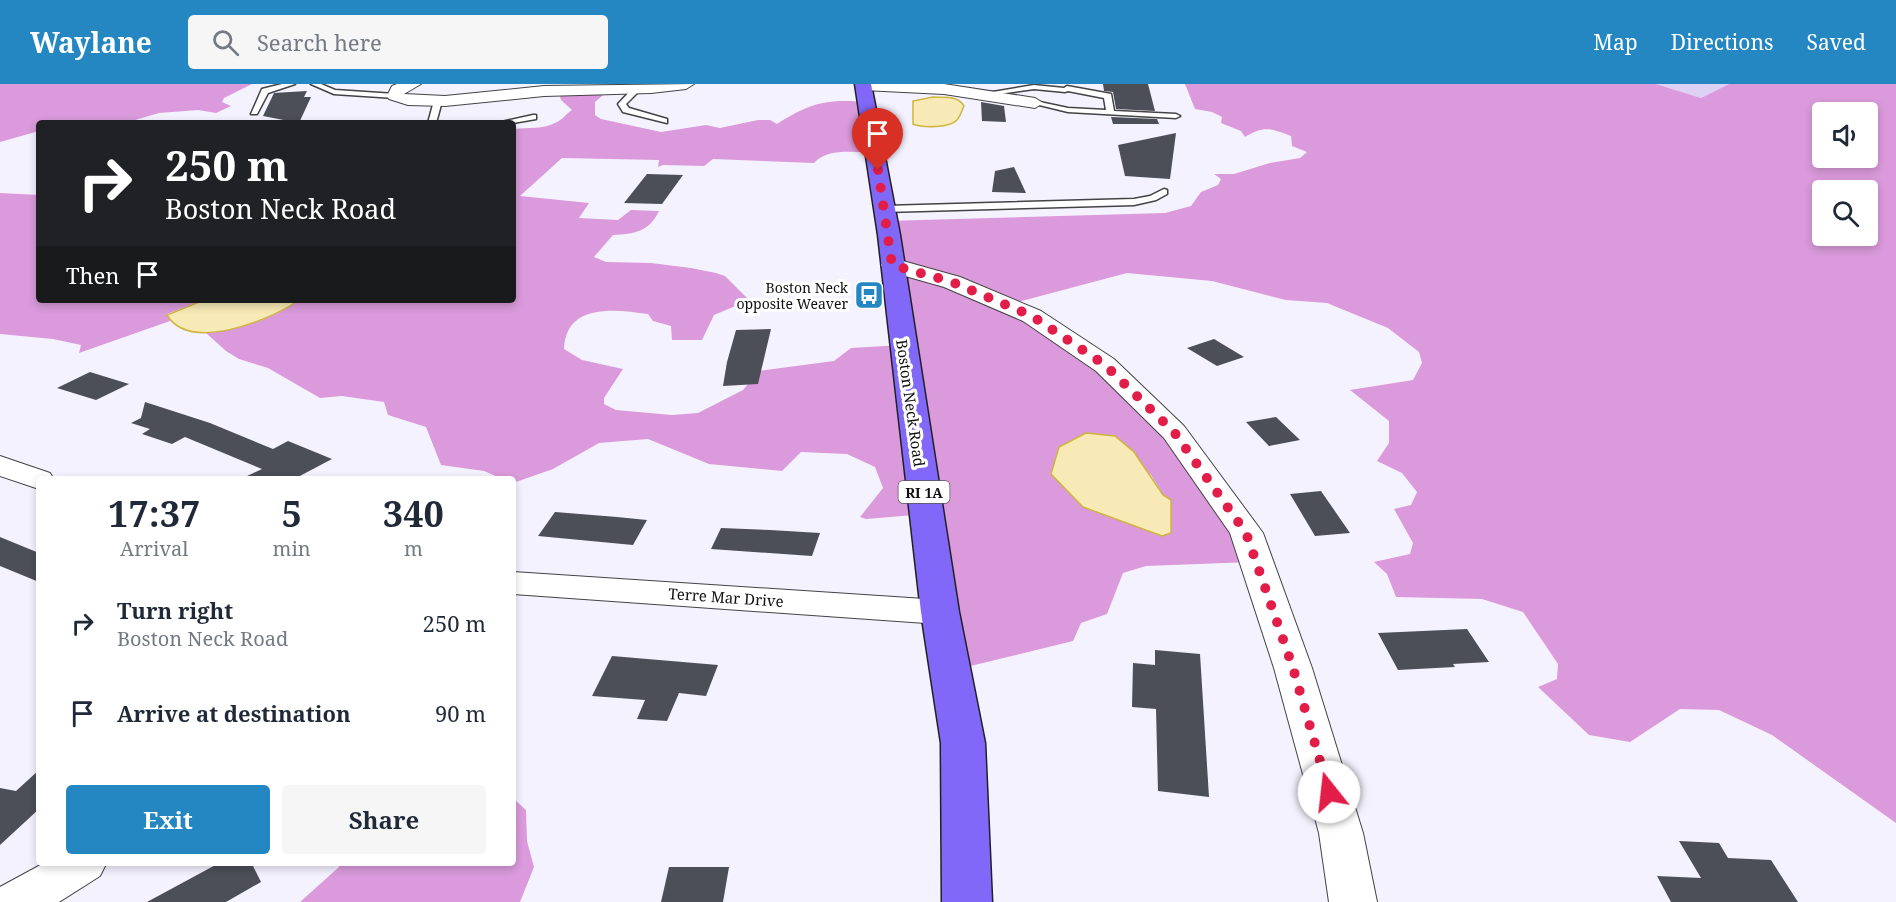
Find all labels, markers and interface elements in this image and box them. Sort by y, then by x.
search box [188,15,608,69]
text: Waylane [30,23,152,61]
icon: search [209,26,242,59]
text: Search here [257,27,382,57]
text: Map [1593,28,1638,56]
text: Directions [1671,28,1773,56]
text: Saved [1806,28,1866,56]
map controls [1812,102,1878,246]
button: sound [1812,102,1878,168]
pin [852,108,903,170]
icon: arrive [861,117,894,150]
text: 250 m [165,136,289,193]
icon: right [66,144,144,222]
button: search [1812,180,1878,246]
text: Boston Neck Road [165,190,396,227]
icon: arrive [131,258,164,291]
text: Then [66,260,119,290]
place label: Boston Neck opposite Weaver [736,278,849,313]
bus stop icon: Boston Neck opposite Weaver [853,279,885,311]
street label: Boston Neck Road [892,338,930,468]
road number: RI 1A [898,481,950,503]
text: 17:37 [108,489,200,538]
text: 5 [281,489,302,538]
text: 340 [383,489,444,538]
text: Arrival [120,535,188,562]
text: min [273,535,311,562]
text: m [404,535,423,562]
street label: Terre Mar Drive [668,583,784,611]
text: Turn right [117,595,233,625]
icon: right [66,607,99,640]
text: 250 m [423,608,486,638]
text: Boston Neck Road [117,625,288,652]
icon: arrive [66,697,99,730]
text: Arrive at destination [117,698,351,728]
text: 90 m [435,698,486,728]
position arrow [1297,760,1361,824]
button: Exit [66,785,270,854]
button: Share [282,785,486,854]

